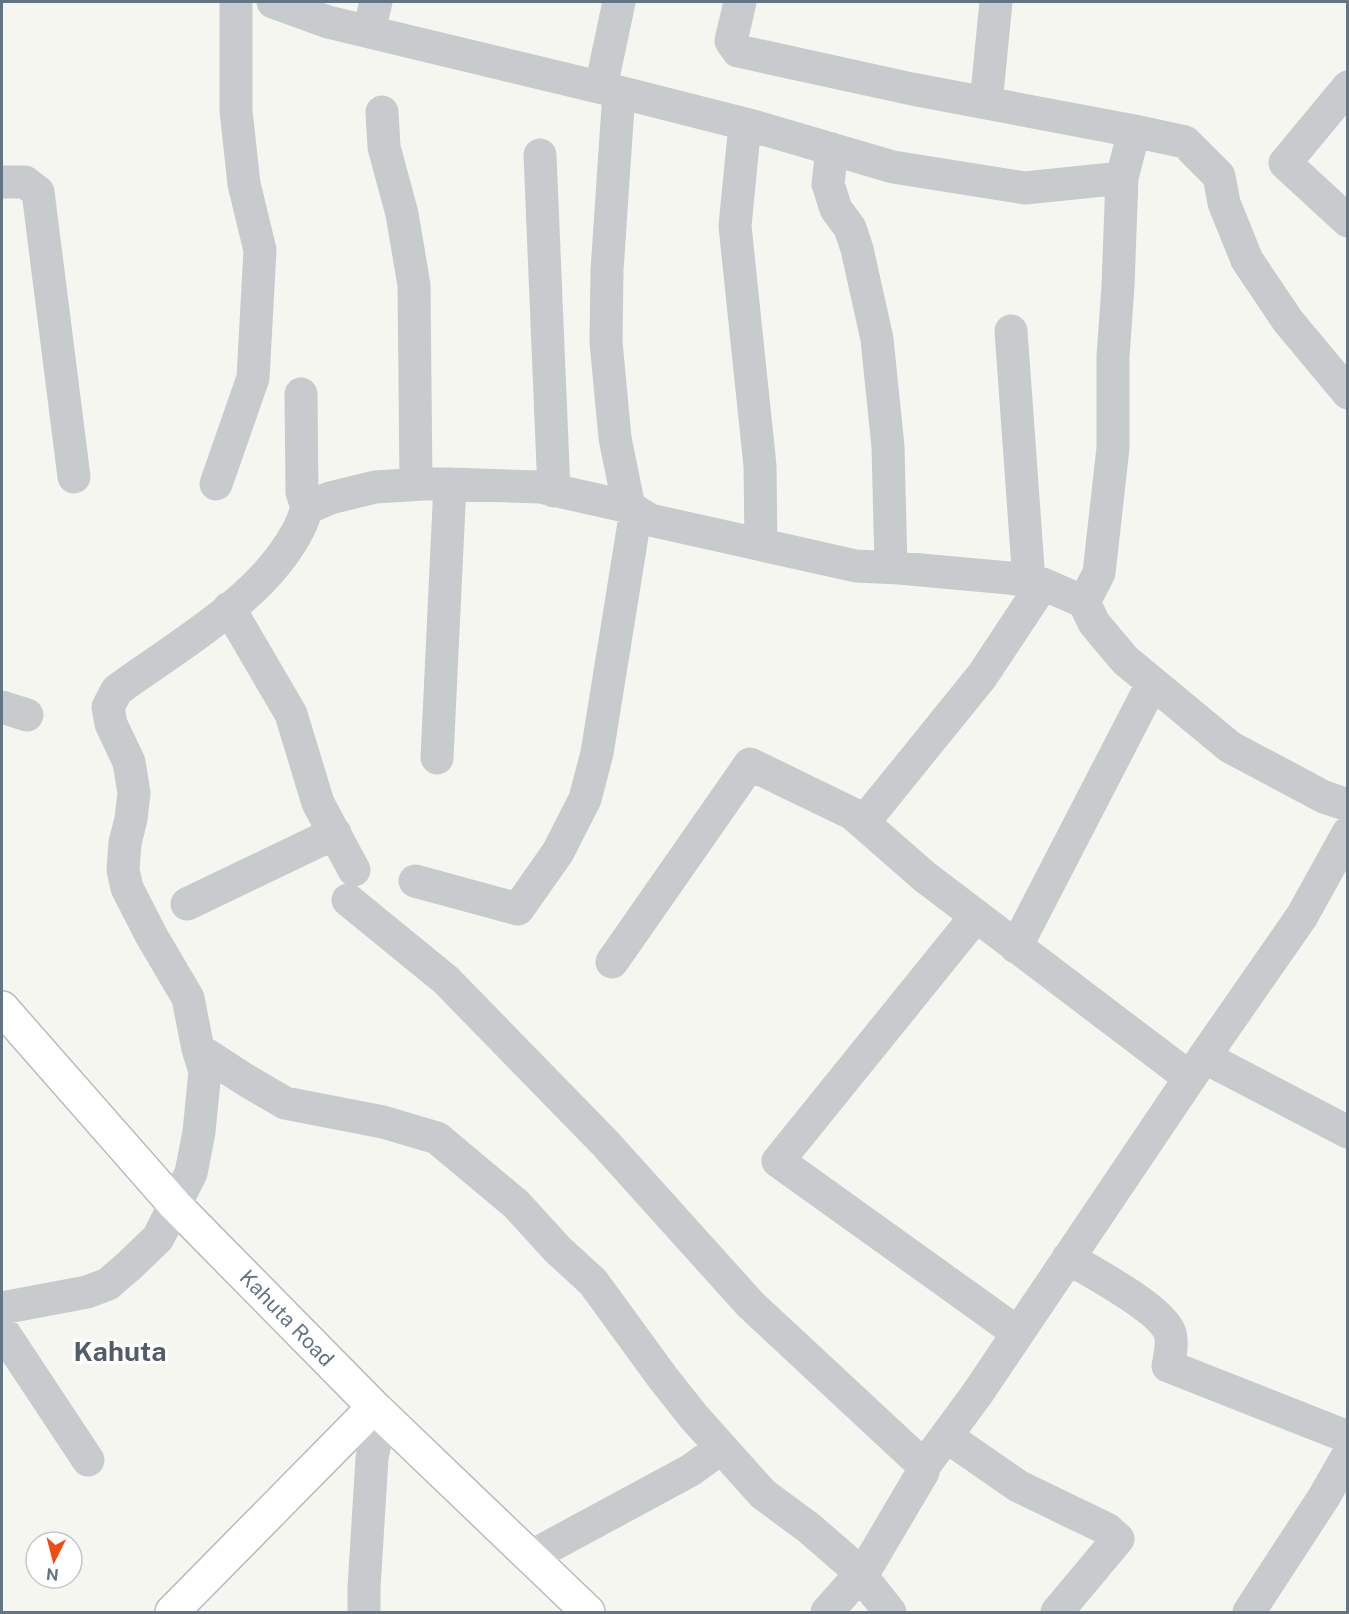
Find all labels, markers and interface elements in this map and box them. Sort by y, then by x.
street label: Kahuta Road [235,1264,339,1372]
district label: Kahuta [74,1335,166,1367]
north arrow [24,1530,84,1590]
text: N [45,1564,60,1585]

